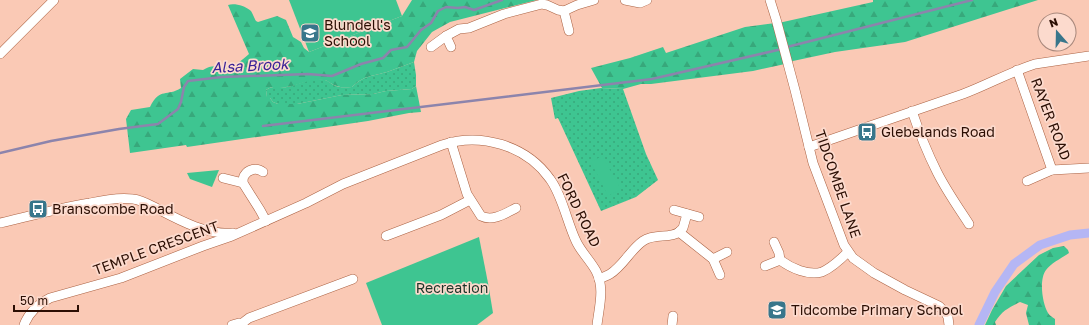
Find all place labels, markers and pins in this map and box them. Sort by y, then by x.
place label: Blundell's School [324,16,391,49]
school or university icon: Blundell's School [299,22,321,44]
bus stop icon: Glebelands Road [856,121,878,143]
place label: Glebelands Road [881,123,995,140]
bus stop icon: Branscombe Road [27,198,49,220]
place label: Branscombe Road [52,200,174,217]
school or university icon: Tidcombe Primary School [766,299,788,321]
place label: Tidcombe Primary School [791,301,963,318]

